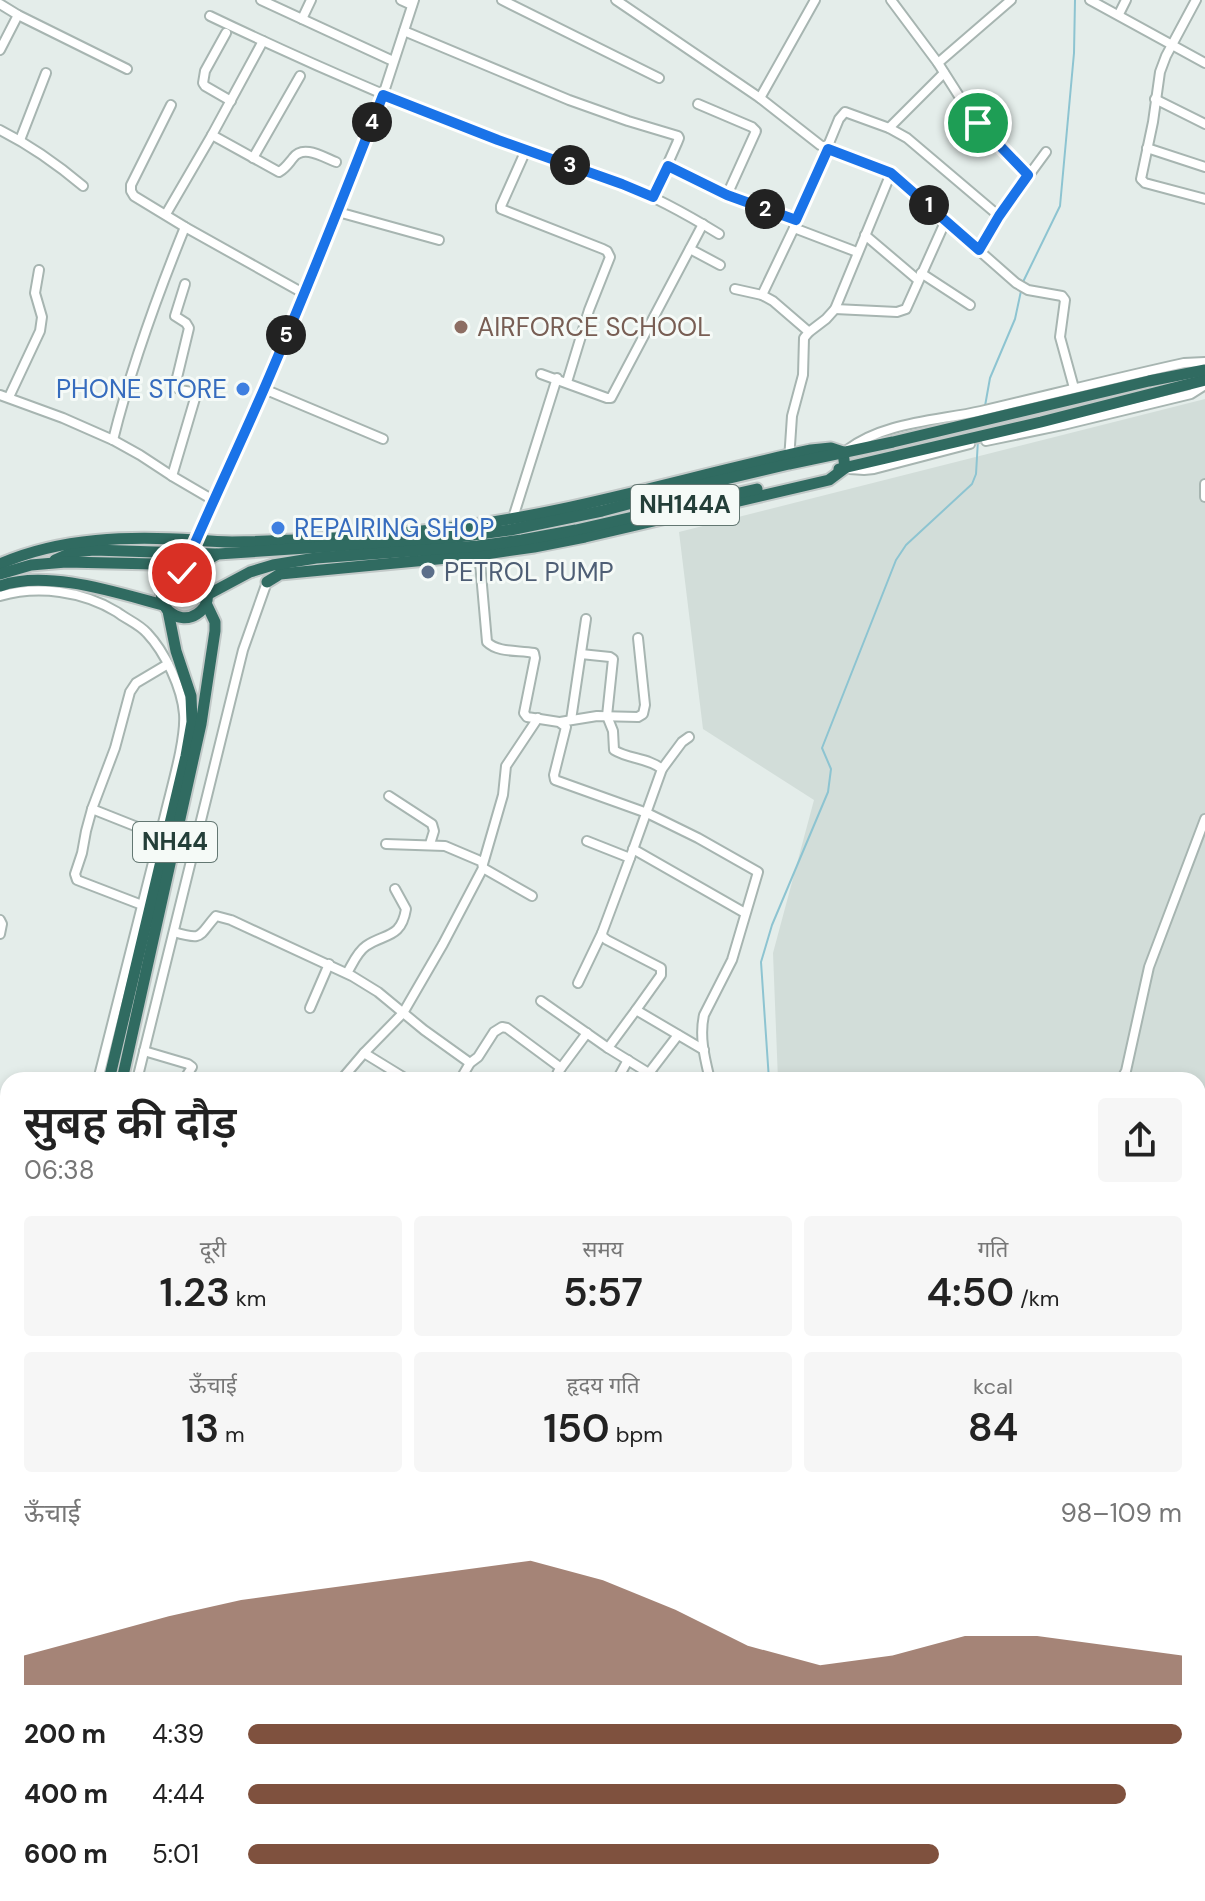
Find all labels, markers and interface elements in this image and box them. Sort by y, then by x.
pin [944,89,1012,157]
icon: arrive [956,101,1000,145]
pin: 4 [352,102,392,142]
text: 4 [365,107,379,136]
pin: 3 [550,145,590,185]
text: 3 [563,150,577,179]
pin: 1 [909,185,949,225]
pin: 2 [745,189,785,229]
text: 1 [925,190,933,219]
text: 2 [759,194,771,223]
place label: AIRFORCE SCHOOL [477,310,711,344]
pin: 5 [266,315,306,355]
marker: AIRFORCE SCHOOL [452,318,470,336]
text: 5 [279,320,293,349]
place label: PHONE STORE [56,372,227,406]
marker: PHONE STORE [234,380,252,398]
road number: NH144A [631,485,739,525]
place label: REPAIRING SHOP [294,511,494,545]
marker: REPAIRING SHOP [269,519,287,537]
pin [148,539,216,607]
icon: check [160,551,204,595]
place label: PETROL PUMP [444,555,614,589]
marker: PETROL PUMP [419,563,437,581]
road number: NH44 [133,822,217,862]
text: सुबह की दौड़ [24,1094,237,1152]
button: share [1098,1098,1182,1182]
text: 06:38 [24,1153,95,1187]
text: दूरी [200,1235,226,1264]
text: समय [583,1235,623,1264]
text: गति [978,1235,1008,1264]
text: 1.23 [160,1266,230,1318]
text: 5:57 [563,1266,643,1318]
text: 4:50 [927,1266,1014,1318]
text: km [230,1284,266,1313]
text: /km [1014,1284,1059,1313]
text: ऊँचाई [189,1371,237,1400]
text: हृदय गति [566,1371,640,1400]
text: kcal [973,1372,1013,1401]
text: 84 [968,1401,1018,1453]
text: 13 [181,1402,219,1454]
text: 150 [543,1402,610,1454]
text: m [219,1420,245,1449]
text: bpm [610,1420,663,1449]
text: ऊँचाई [24,1496,80,1530]
text: 98–109 m [1061,1496,1182,1530]
text: 200 m [24,1717,106,1751]
text: 4:39 [152,1717,204,1751]
text: 400 m [24,1777,108,1811]
text: 4:44 [152,1777,205,1811]
text: 600 m [24,1837,108,1871]
text: 5:01 [152,1837,199,1871]

